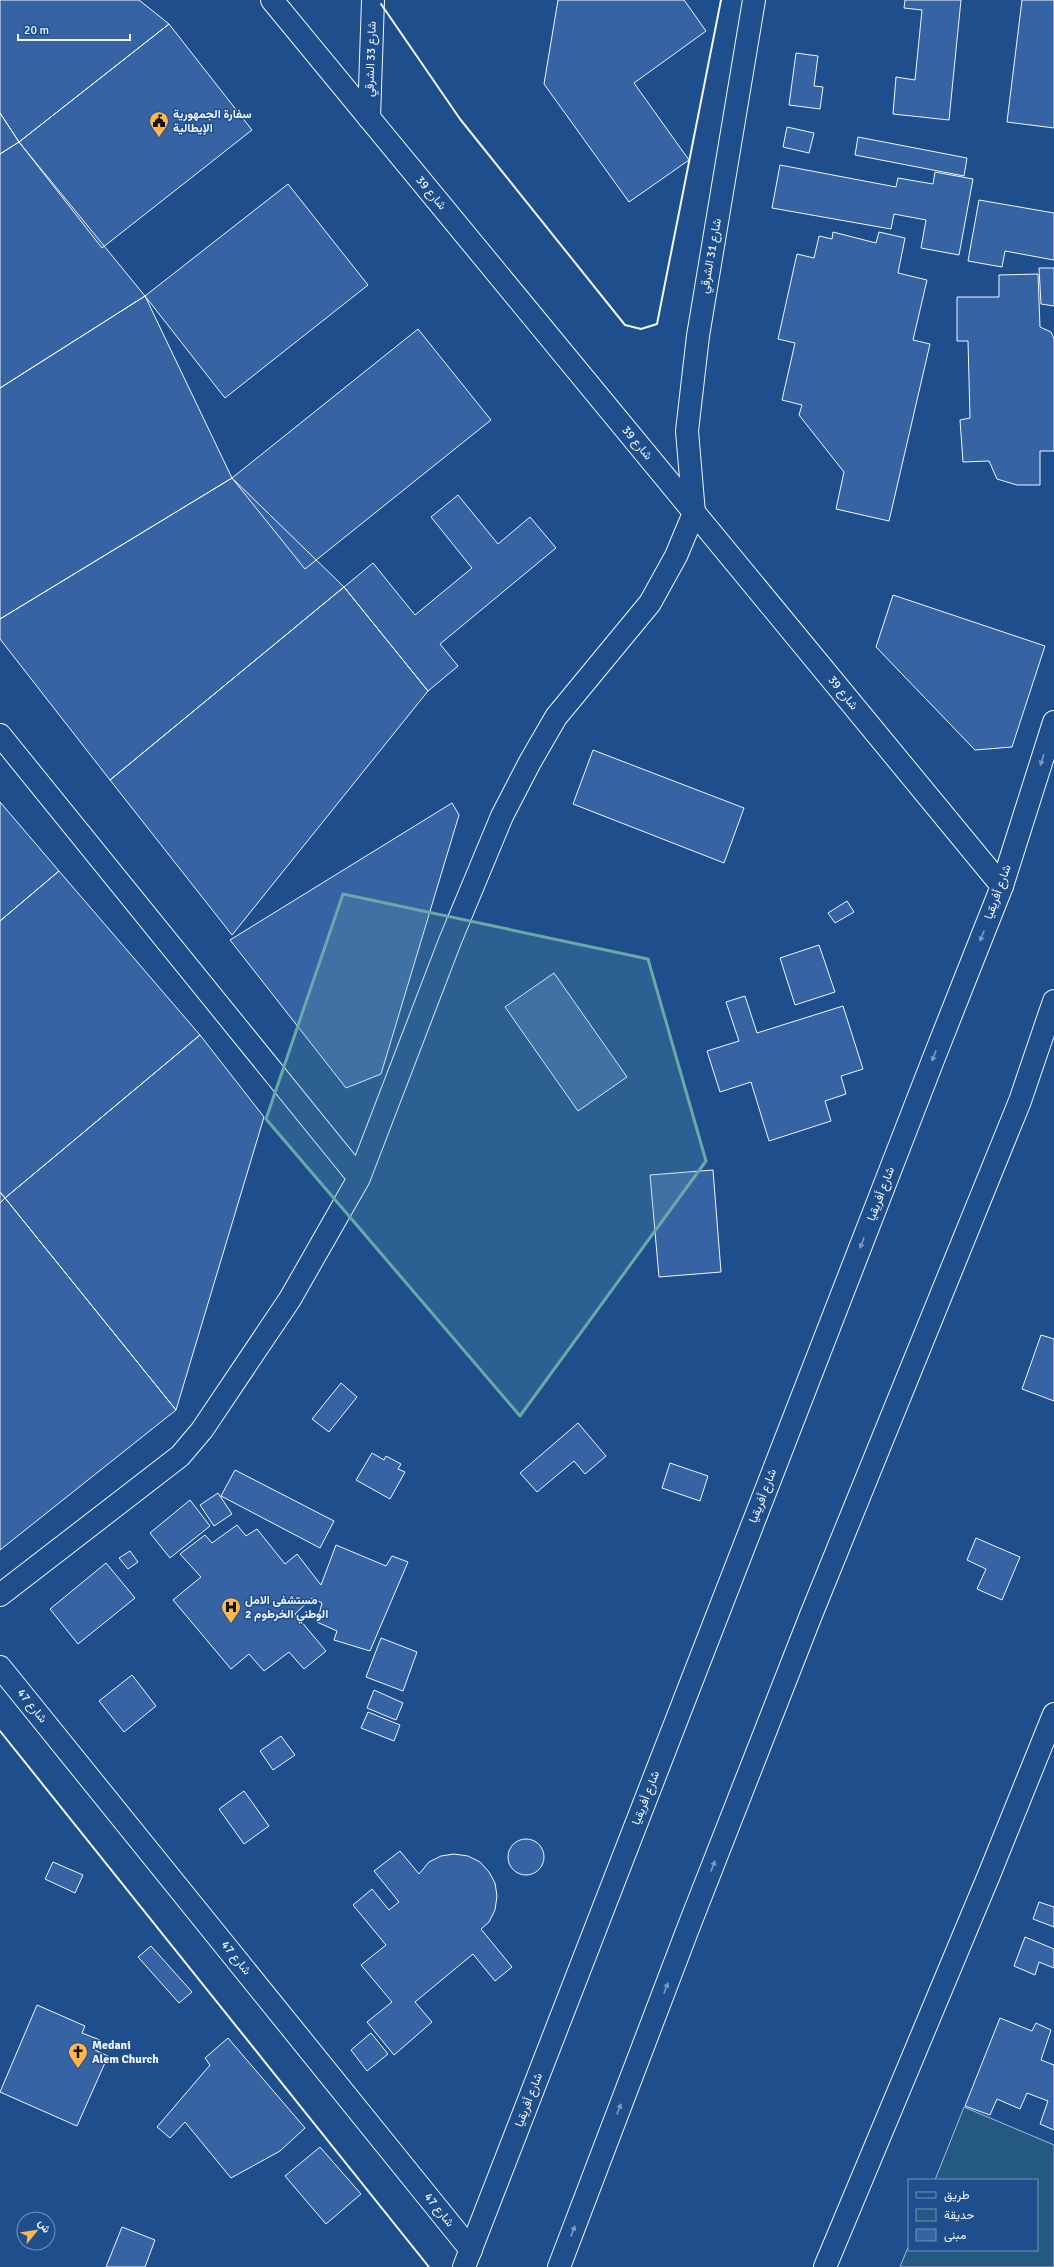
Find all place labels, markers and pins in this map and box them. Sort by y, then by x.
place label: سفارة الجمهورية الإيطالية [173,107,252,136]
public building icon: سفارة الجمهورية الإيطالية [148,110,170,138]
place label: مستشفى الامل الوطني الخرطوم 2 [245,1593,328,1624]
hospital icon: مستشفى الامل الوطني الخرطوم 2 [220,1596,242,1624]
place label: Medani Alem Church [92,2038,159,2067]
church icon: Medani Alem Church [67,2041,89,2069]

